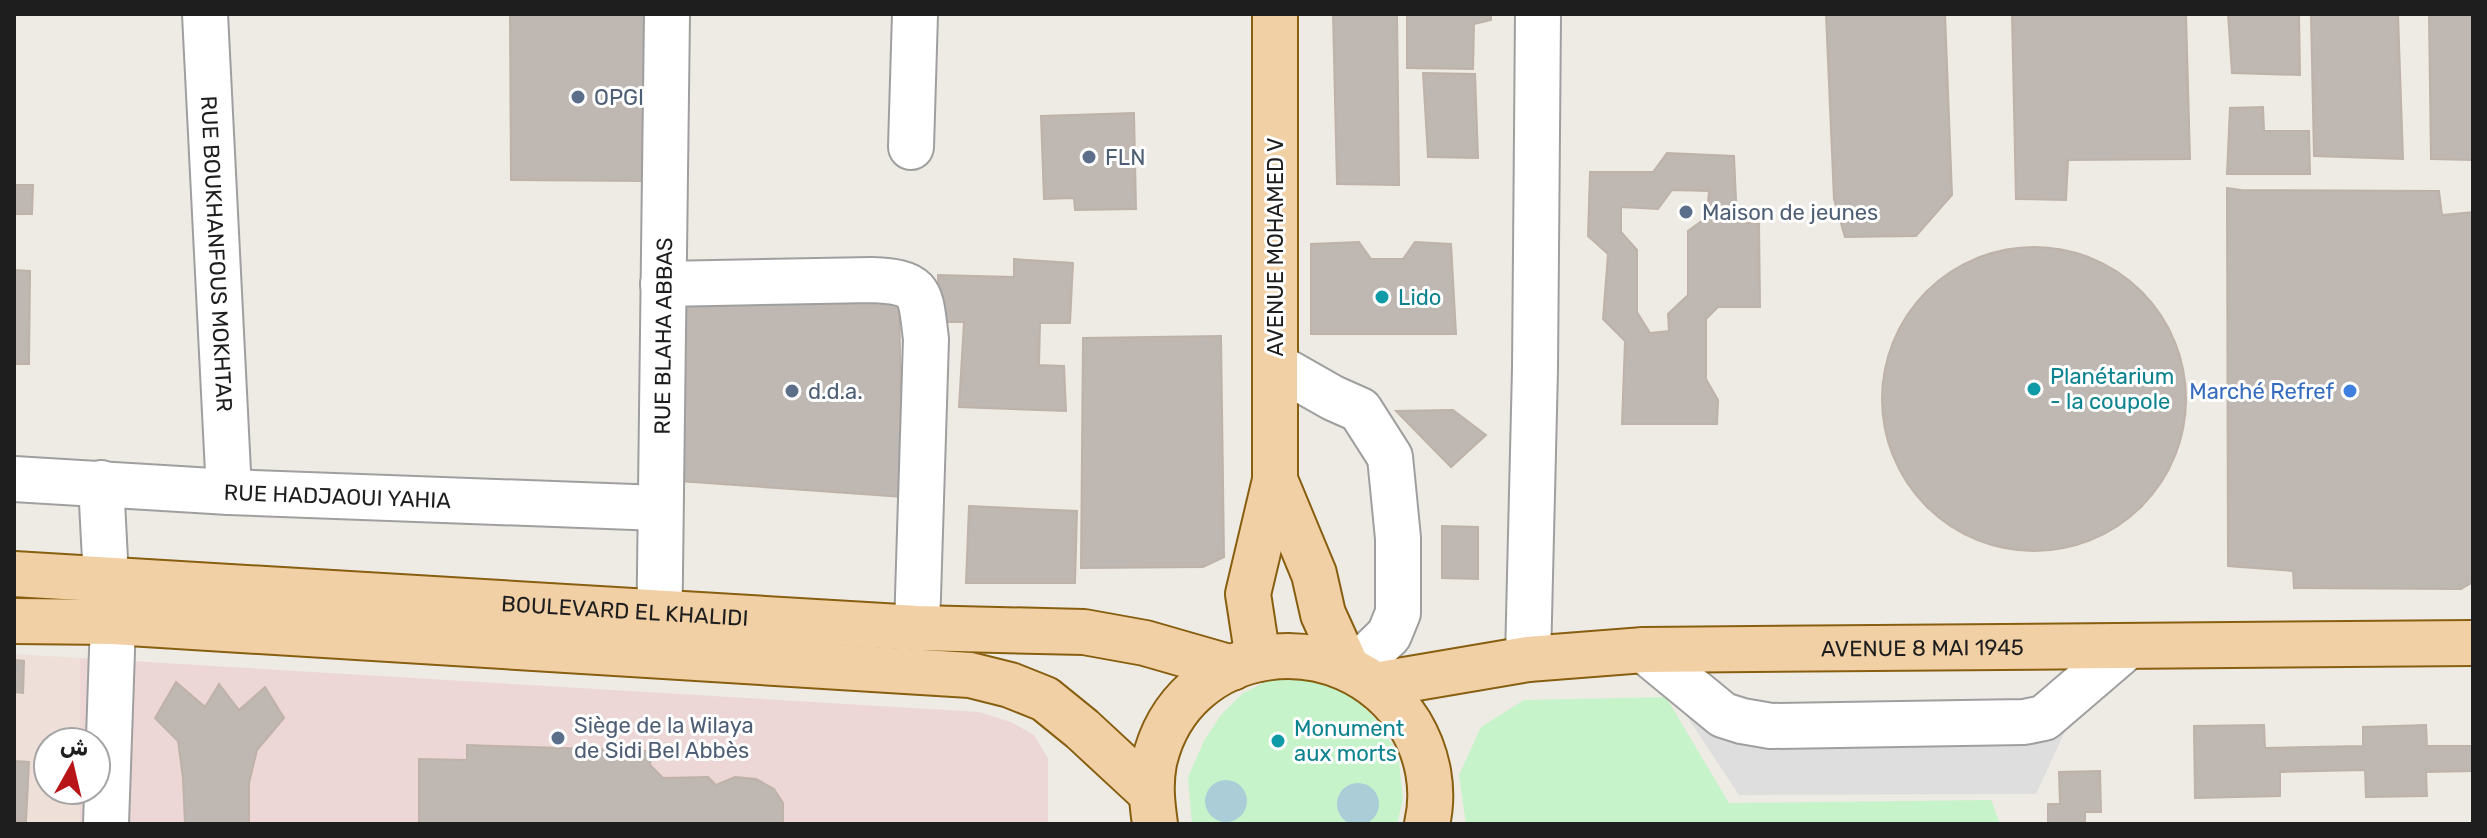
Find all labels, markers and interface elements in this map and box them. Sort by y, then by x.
place label: OPGI [594,84,644,111]
marker: OPGI [569,88,587,106]
street label: RUE BOUKHANFOUS MOKHTAR [196,95,238,412]
street label: AVENUE MOHAMED V [1262,138,1289,356]
place label: FLN [1105,144,1146,171]
marker: FLN [1080,148,1098,166]
place label: Maison de jeunes [1702,199,1878,226]
marker: Maison de jeunes [1677,203,1695,221]
street label: RUE BLAHA ABBAS [648,237,678,435]
place label: Lido [1398,284,1441,311]
marker: Lido [1373,288,1391,306]
place label: Planétarium - la coupole [2050,363,2174,415]
place label: d.d.a. [808,378,863,405]
place label: Marché Refref [2189,378,2335,405]
marker: Planétarium - la coupole [2025,380,2043,398]
marker: d.d.a. [783,382,801,400]
marker: Marché Refref [2341,382,2359,400]
street label: RUE HADJAOUI YAHIA [223,478,452,514]
street label: BOULEVARD EL KHALIDI [501,590,749,631]
street label: AVENUE 8 MAI 1945 [1821,633,2024,662]
place label: Siège de la Wilaya de Sidi Bel Abbès [574,712,754,764]
place label: Monument aux morts [1294,715,1405,767]
north arrow [32,726,112,806]
marker: Siège de la Wilaya de Sidi Bel Abbès [549,729,567,747]
text: ش [59,731,90,762]
marker: Monument aux morts [1269,732,1287,750]

